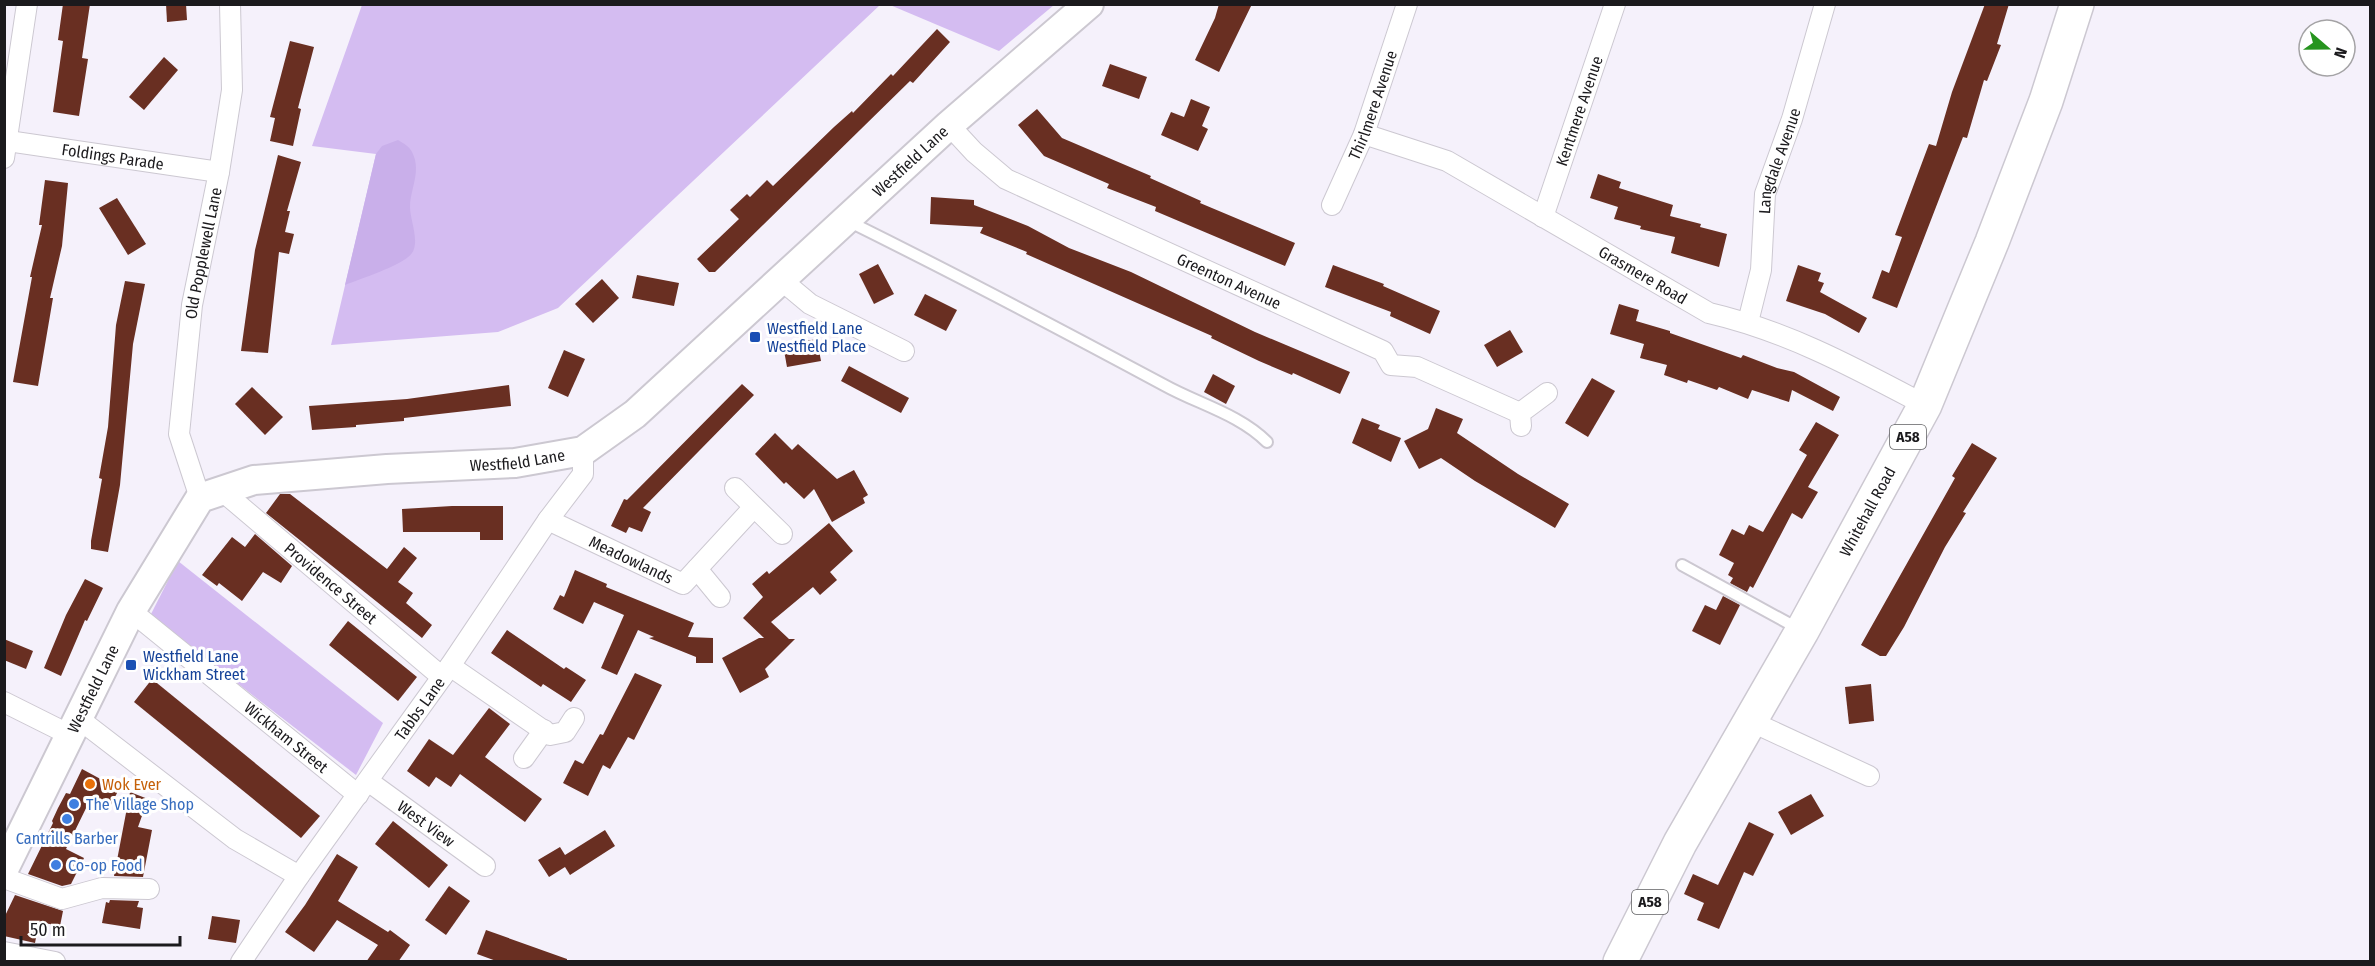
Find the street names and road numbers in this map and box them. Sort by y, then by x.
street label: Thirlmere Avenue [1345,48,1401,163]
street label: Kentmere Avenue [1552,53,1607,169]
street label: Langdale Avenue [1755,106,1805,215]
street label: Westfield Lane [869,122,952,201]
street label: Foldings Parade [60,140,165,174]
street label: Old Popplewell Lane [182,186,226,320]
street label: Grasmere Road [1595,242,1690,308]
street label: Greenton Avenue [1174,249,1284,313]
road number: A58 [1890,425,1926,449]
street label: Westfield Lane [469,445,566,475]
street label: Whitehall Road [1836,464,1900,560]
street label: Meadowlands [586,532,676,588]
street label: Providence Street [280,539,381,628]
street label: Westfield Lane [64,642,123,736]
street label: Tabbs Lane [391,673,449,744]
street label: Wickham Street [240,698,332,777]
street label: West View [394,797,459,851]
road number: A58 [1632,890,1668,914]

